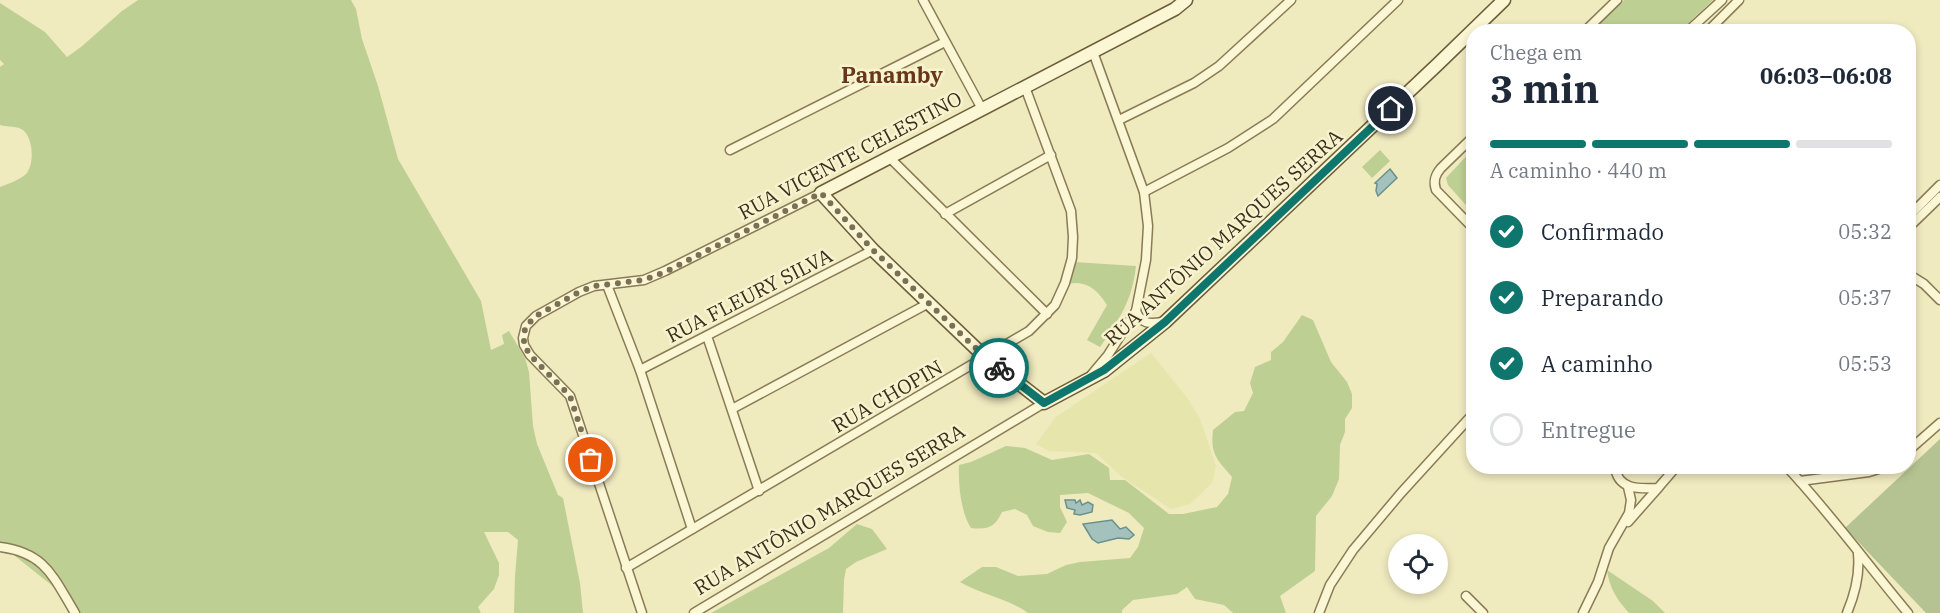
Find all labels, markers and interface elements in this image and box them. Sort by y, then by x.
text: Chega em [1490,39,1582,66]
district label: Panamby [841,60,943,89]
text: 06:03–06:08 [1760,61,1892,90]
text: 3 min [1490,63,1599,114]
pin [1365,83,1416,134]
street label: RUA VICENTE CELESTINO [733,84,967,226]
icon: home [1374,92,1407,125]
street label: RUA ANTÔNIO MARQUES SERRA [1098,122,1348,351]
text: A caminho · 440 m [1490,157,1667,184]
icon: check [1490,215,1523,248]
text: Confirmado [1541,217,1664,246]
text: 05:32 [1838,218,1892,245]
street label: RUA FLEURY SILVA [661,241,837,349]
icon: check [1490,281,1523,314]
text: Preparando [1541,283,1663,312]
text: 05:37 [1838,284,1892,311]
courier [969,338,1029,398]
icon: check [1490,347,1523,380]
text: A caminho [1541,349,1653,378]
text: 05:53 [1838,350,1892,377]
icon: bike [983,352,1016,385]
street label: RUA CHOPIN [827,353,947,439]
text: Entregue [1541,415,1636,444]
street label: RUA ANTÔNIO MARQUES SERRA [688,417,970,601]
pin [565,434,616,485]
icon: bag [574,443,607,476]
map controls [1388,534,1448,594]
button: locate [1388,534,1448,594]

